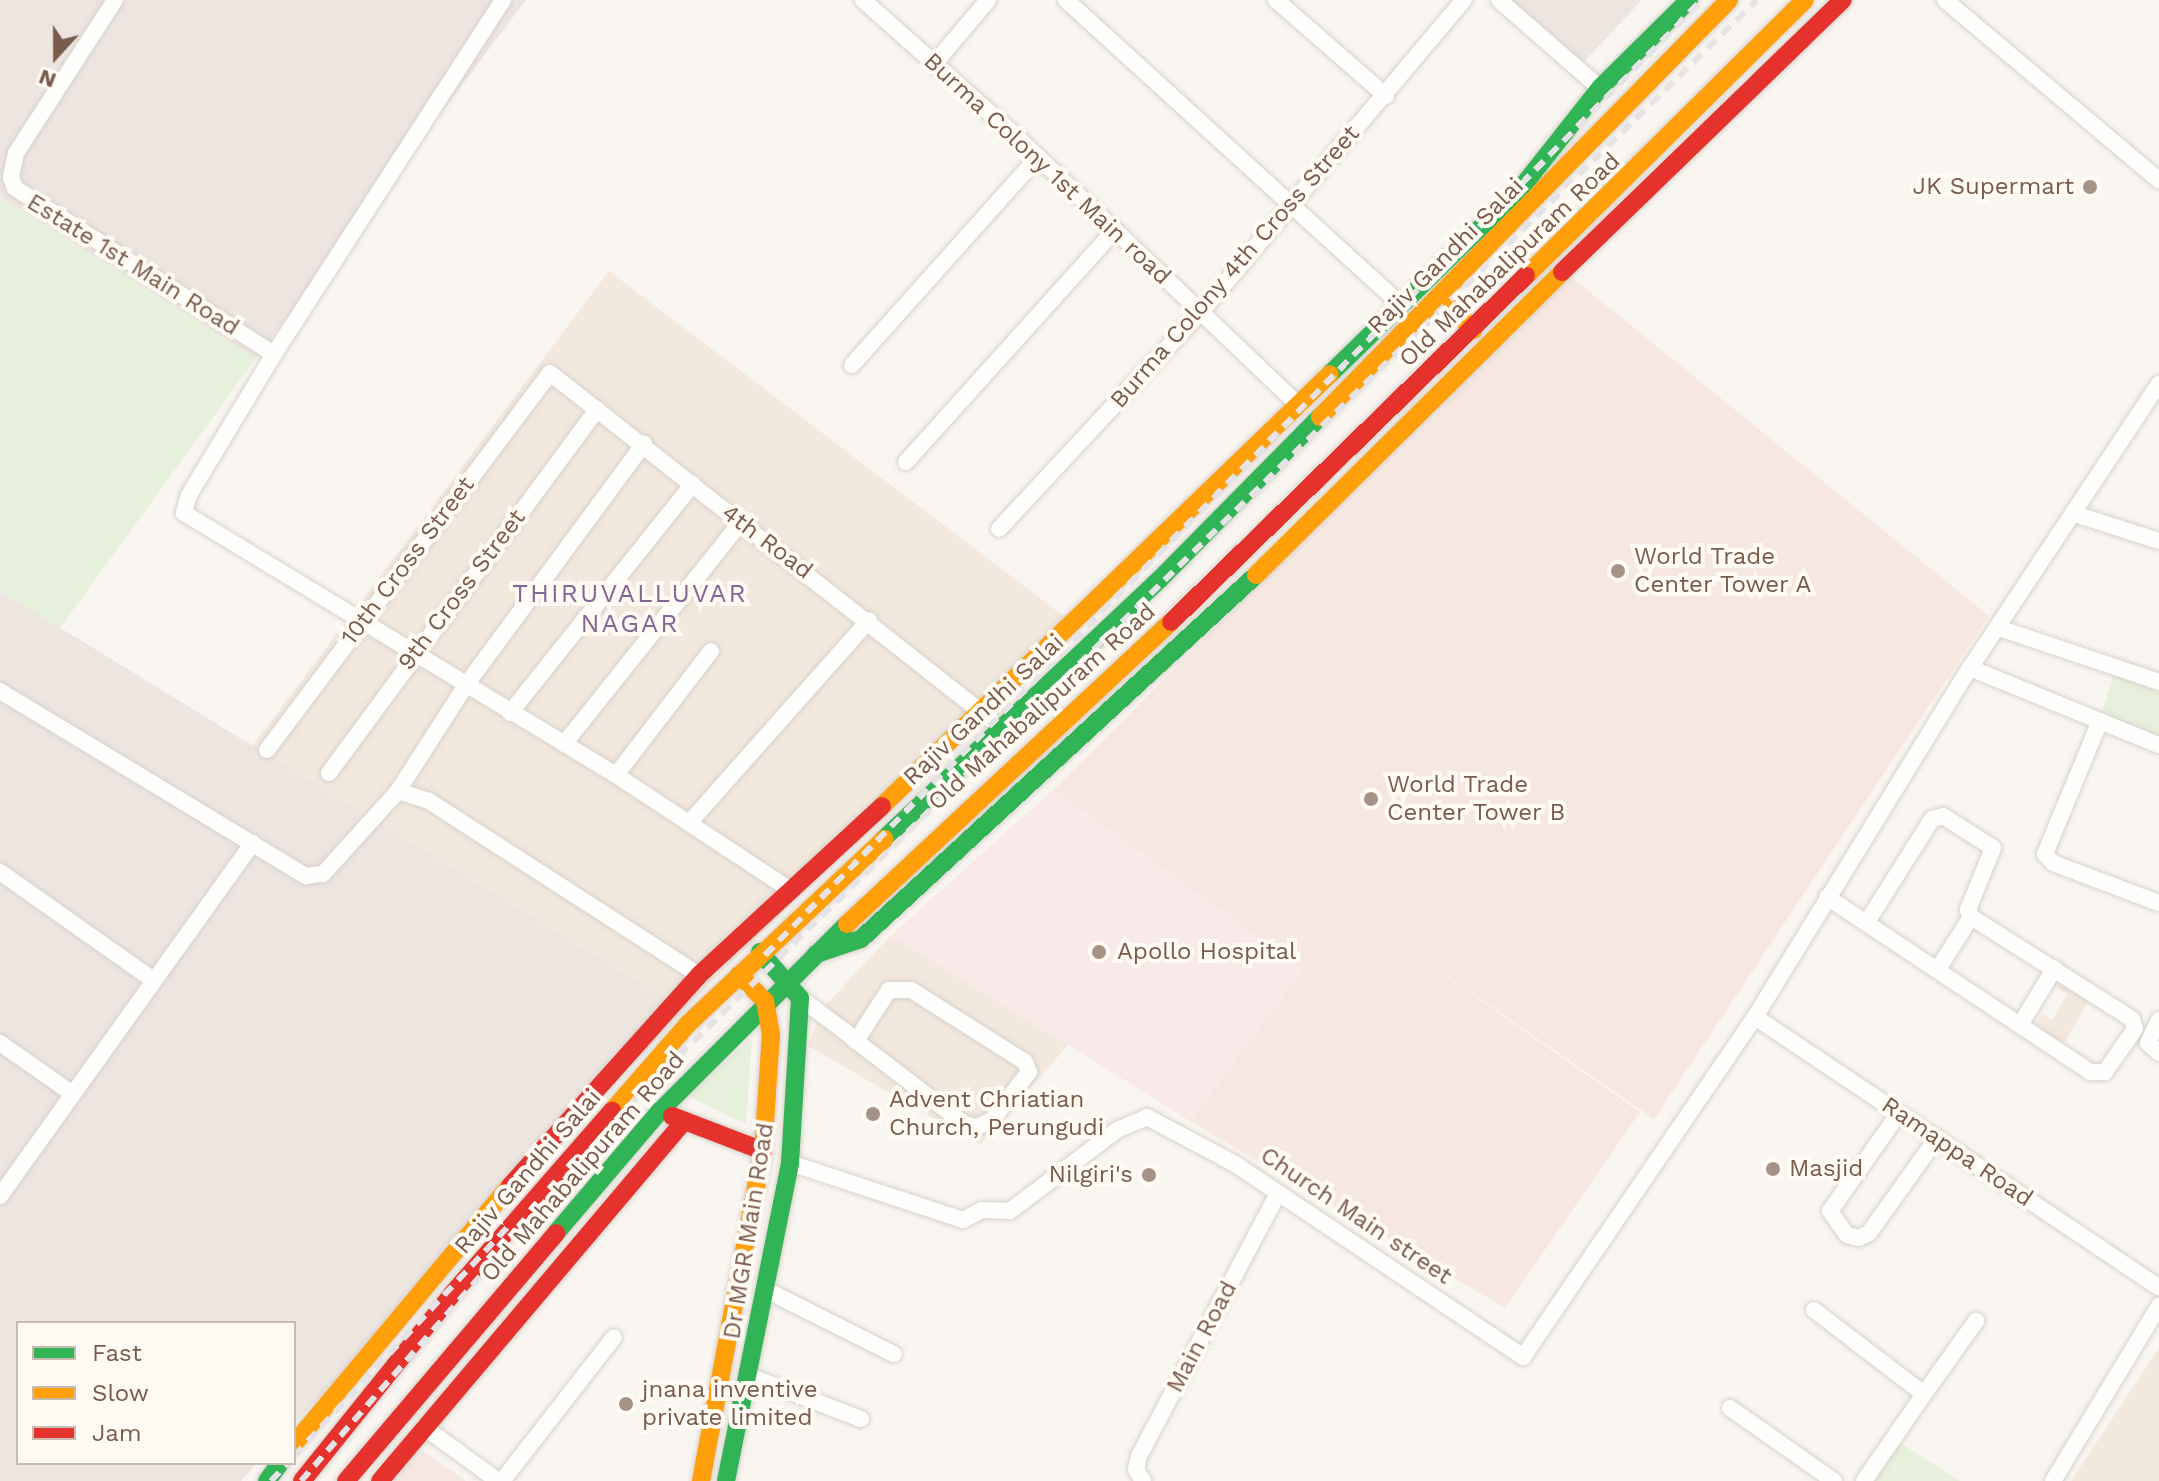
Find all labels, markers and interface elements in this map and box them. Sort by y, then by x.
north arrow [16,16,96,96]
street label: Burma Colony 1st Main road [917,46,1177,292]
text: N [35,64,59,93]
street label: Burma Colony 4th Cross Street [1104,119,1366,415]
street label: Old Mahabalipuram Road [1394,147,1626,373]
street label: Rajiv Gandhi Salai [1362,172,1530,340]
place label: JK Supermart [1912,173,2074,201]
marker: JK Supermart [2081,178,2099,196]
street label: Estate 1st Main Road [21,188,245,342]
street label: 10th Cross Street [335,471,481,651]
street label: 4th Road [716,498,818,586]
street label: 9th Cross Street [392,504,532,676]
place label: World Trade Center Tower A [1634,543,1814,599]
marker: World Trade Center Tower A [1609,562,1627,580]
district label: THIRUVALLUVAR NAGAR [512,578,748,640]
street label: Old Mahabalipuram Road [922,597,1162,817]
street label: Rajiv Gandhi Salai [898,628,1070,792]
place label: World Trade Center Tower B [1387,771,1567,827]
marker: World Trade Center Tower B [1362,790,1380,808]
place label: Apollo Hospital [1117,938,1296,966]
marker: Apollo Hospital [1088,941,1110,963]
street label: Old Mahabalipuram Road [475,1046,691,1288]
street label: Rajiv Gandhi Salai [448,1084,608,1260]
place label: Advent Chriatian Church, Perungudi [889,1086,1104,1142]
street label: Ramappa Road [1876,1091,2038,1213]
marker: Advent Chriatian Church, Perungudi [864,1105,882,1123]
street label: Dr MGR Main Road [718,1121,780,1341]
street label: Church Main street [1255,1141,1457,1291]
place label: Masjid [1789,1155,1863,1183]
marker: Masjid [1764,1160,1782,1178]
place label: Nilgiri's [1048,1161,1133,1189]
marker: Nilgiri's [1140,1166,1158,1184]
street label: Main Road [1161,1276,1243,1398]
legend [16,1321,296,1465]
text: Fast [92,1339,142,1367]
place label: jnana inventive private limited [642,1376,818,1432]
text: Slow [92,1379,149,1407]
marker: jnana inventive private limited [617,1395,635,1413]
text: Jam [92,1419,142,1447]

